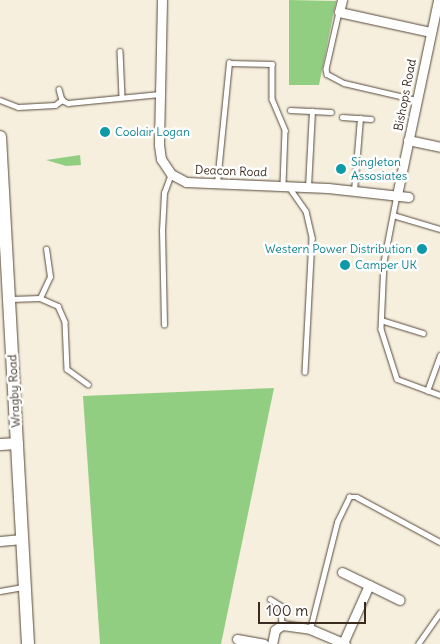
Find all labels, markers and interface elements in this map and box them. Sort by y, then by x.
street label: Bishops Road [391,58,419,132]
place label: Coolair Logan [115,125,190,139]
marker: Coolair Logan [99,126,111,138]
place label: Singleton Assosiates [351,155,407,183]
street label: Deacon Road [195,163,267,179]
marker: Singleton Assosiates [335,163,347,175]
place label: Western Power Distribution [265,242,412,256]
marker: Western Power Distribution [416,243,428,255]
place label: Camper UK [355,258,417,272]
marker: Camper UK [339,259,351,271]
street label: Wragby Road [5,354,23,428]
scale bar [260,592,368,624]
text: 100 m [266,601,308,620]

